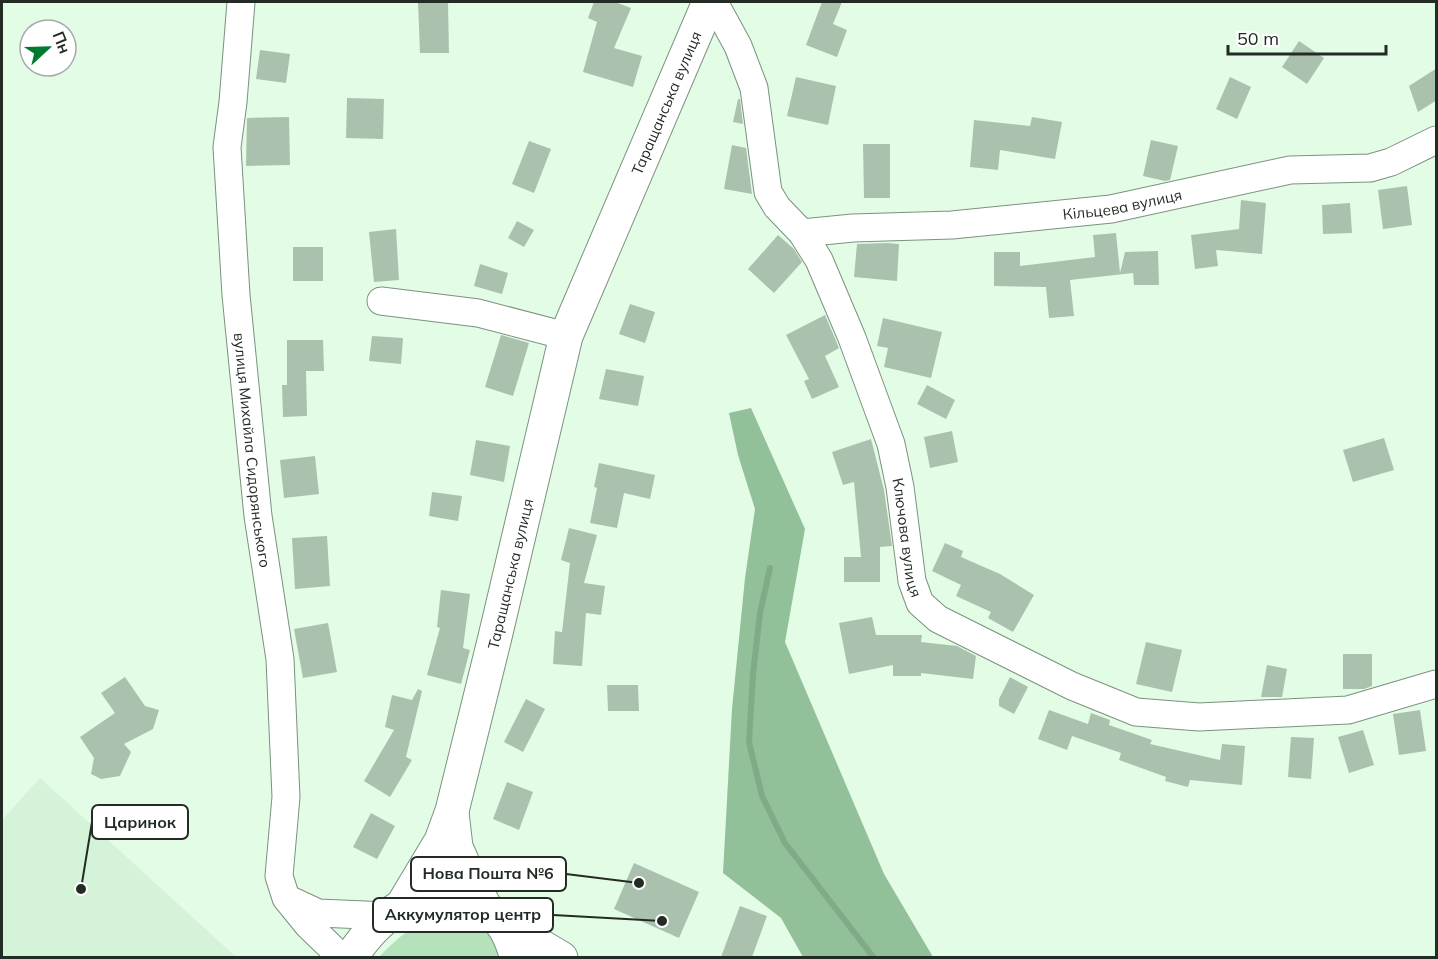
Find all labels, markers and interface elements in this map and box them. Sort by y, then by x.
north arrow [18,18,78,78]
scale bar [1228,18,1386,56]
text: 50 m [1237,27,1279,50]
text: Пн [48,28,75,56]
street label: Таращанська вулиця [627,28,705,177]
street label: Кільцева вулиця [1062,184,1184,223]
street label: вулиця Михайла Сидорянського [230,332,275,569]
street label: Ключова вулиця [889,476,927,600]
street label: Таращанська вулиця [483,496,537,651]
callout: Царинок [92,805,188,839]
text: Царинок [104,812,177,832]
callout: Нова Пошта №6 [411,857,566,891]
text: Нова Пошта №6 [422,863,554,883]
callout: Аккумулятор центр [373,898,553,932]
text: Аккумулятор центр [385,904,541,924]

